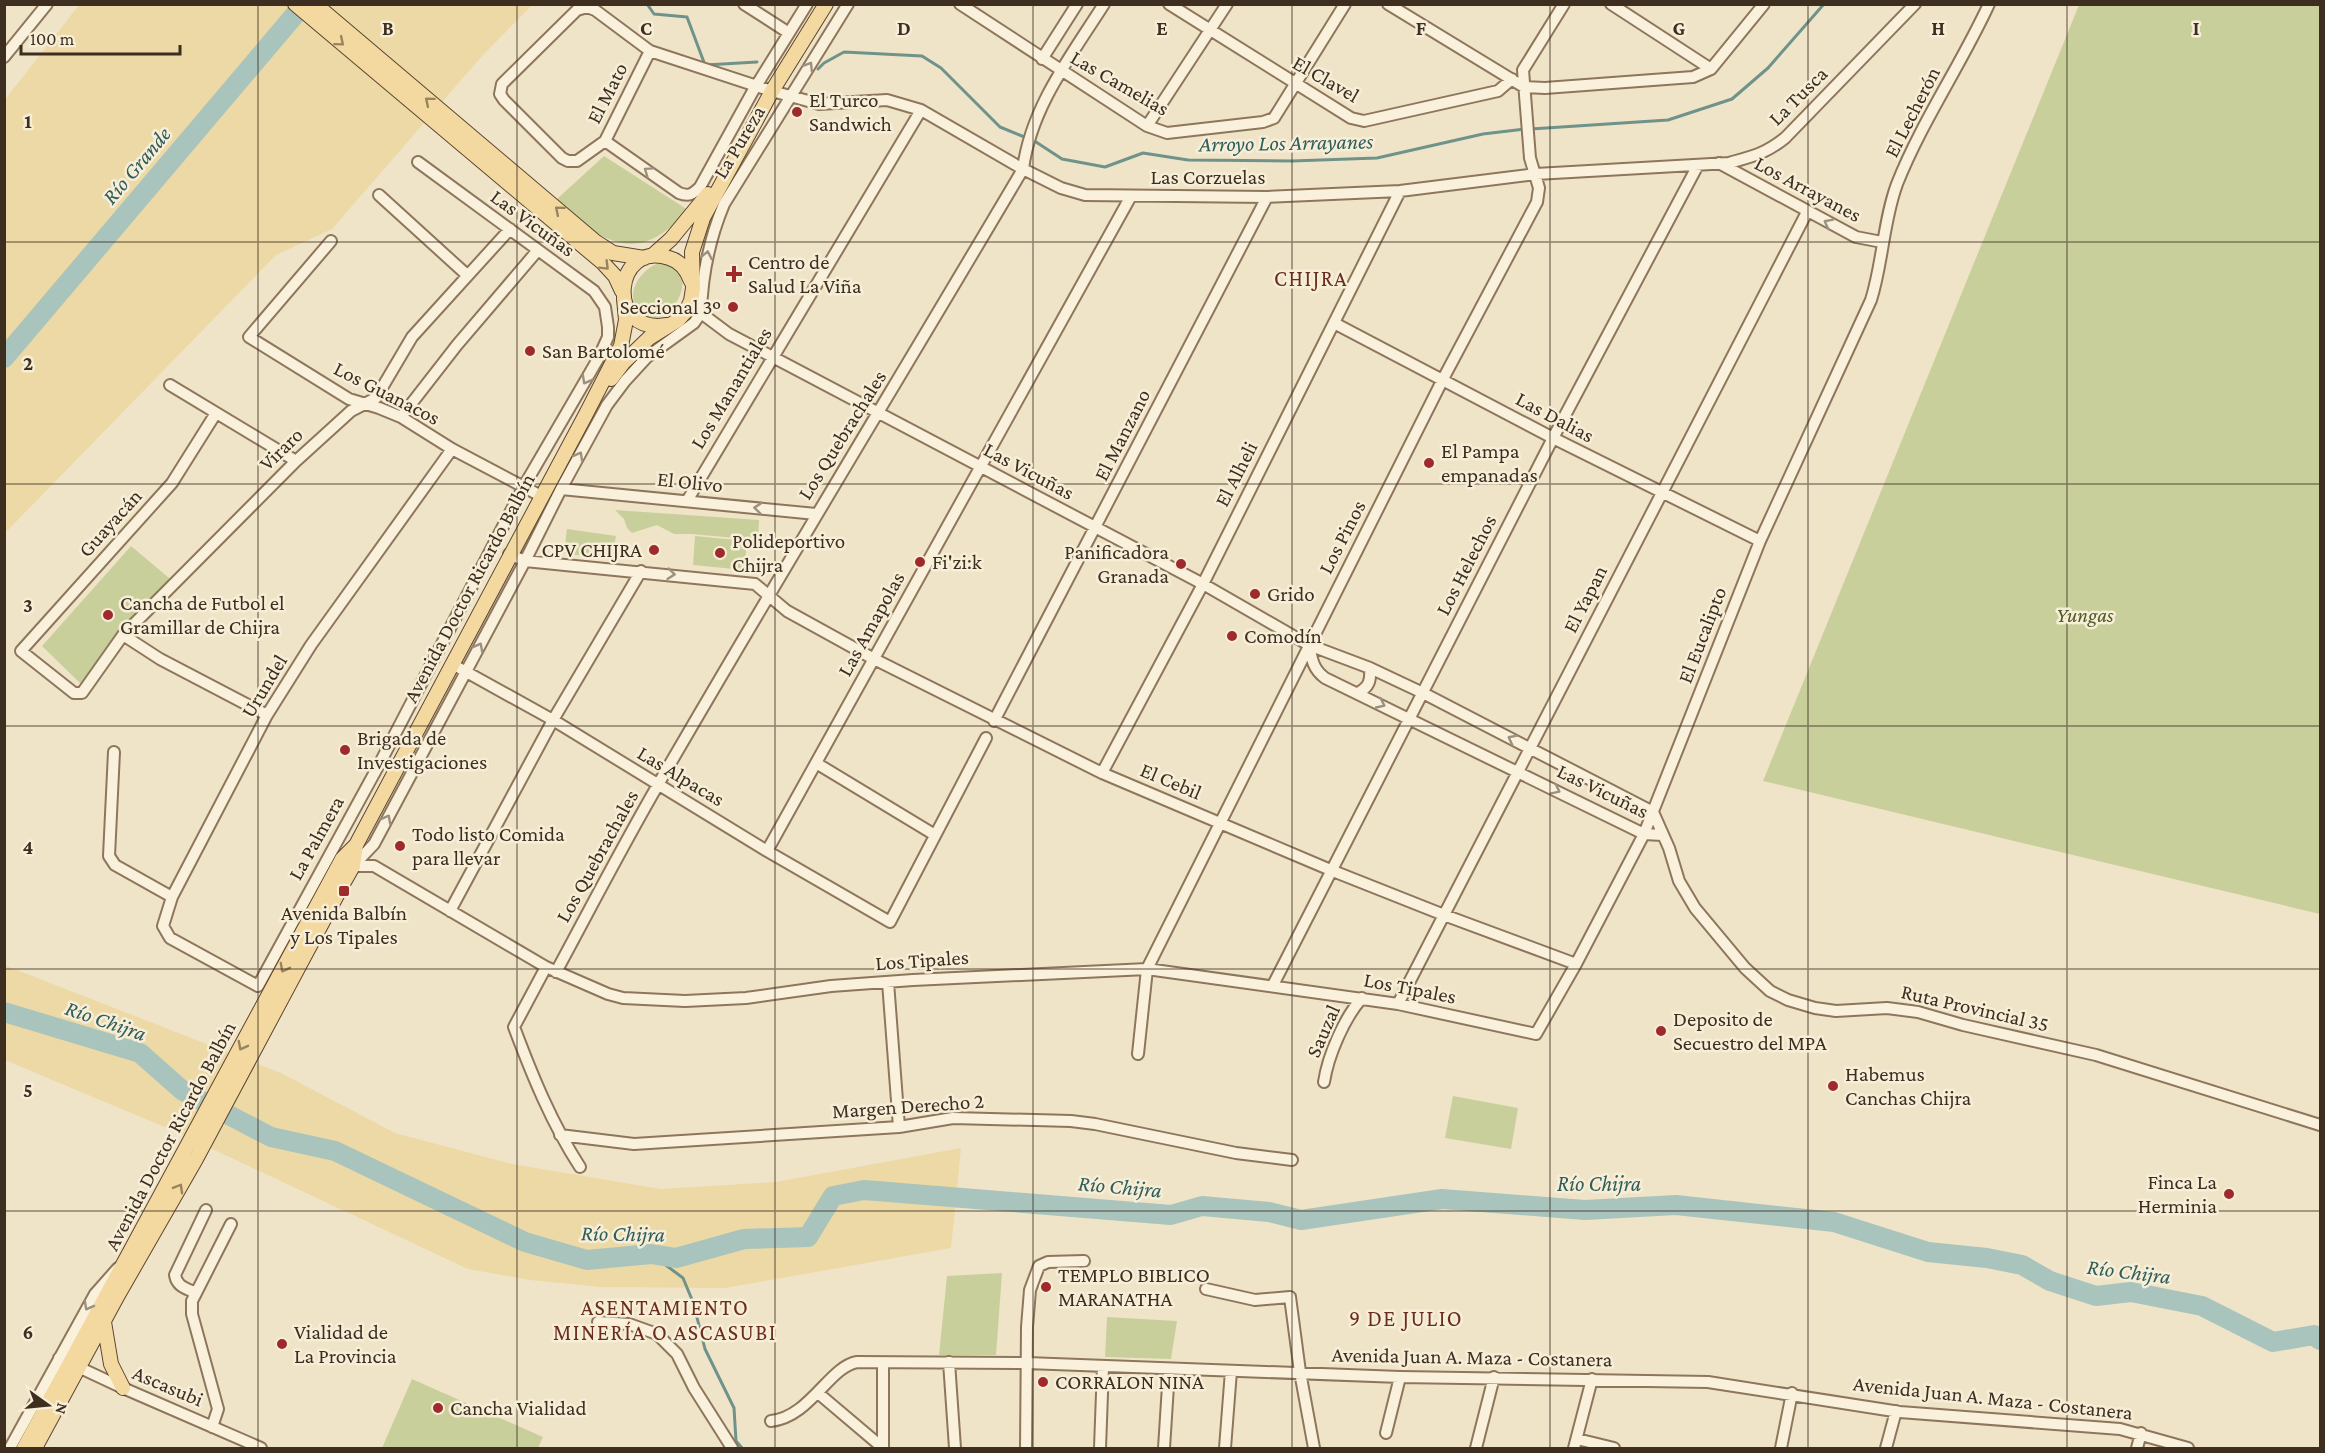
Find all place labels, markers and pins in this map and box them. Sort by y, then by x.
place label: El Turco Sandwich [809,88,892,136]
marker: El Turco Sandwich [790,105,804,119]
place label: Centro de Salud La Viña [748,250,862,298]
marker: Centro de Salud La Viña [725,265,743,283]
place label: Seccional 3º [620,295,721,319]
marker: Seccional 3º [726,300,740,314]
place label: San Bartolomé [542,339,665,363]
marker: San Bartolomé [523,344,537,358]
place label: El Pampa empanadas [1441,439,1538,487]
marker: El Pampa empanadas [1422,456,1436,470]
place label: Polideportivo Chijra [732,529,845,577]
place label: CPV CHIJRA [541,538,642,562]
place label: Panificadora Granada [1064,540,1169,588]
marker: CPV CHIJRA [647,543,661,557]
marker: Polideportivo Chijra [713,546,727,560]
place label: Fi'zi:k [932,550,982,574]
marker: Fi'zi:k [913,555,927,569]
marker: Panificadora Granada [1174,557,1188,571]
place label: Grido [1267,582,1315,606]
marker: Grido [1248,587,1262,601]
place label: Cancha de Futbol el Gramillar de Chijra [120,591,285,639]
marker: Cancha de Futbol el Gramillar de Chijra [101,608,115,622]
place label: Comodín [1244,624,1322,648]
marker: Comodín [1225,629,1239,643]
place label: Brigada de Investigaciones [357,726,487,774]
marker: Brigada de Investigaciones [338,743,352,757]
place label: Todo listo Comida para llevar [412,822,565,870]
marker: Todo listo Comida para llevar [393,839,407,853]
marker: Avenida Balbín y Los Tipales [337,884,351,898]
place label: Avenida Balbín y Los Tipales [281,901,407,949]
place label: Deposito de Secuestro del MPA [1673,1007,1827,1055]
marker: Deposito de Secuestro del MPA [1654,1024,1668,1038]
place label: Habemus Canchas Chijra [1845,1062,1971,1110]
marker: Habemus Canchas Chijra [1826,1079,1840,1093]
place label: Finca La Herminia [2138,1170,2217,1218]
marker: Finca La Herminia [2222,1187,2236,1201]
place label: TEMPLO BIBLICO MARANATHA [1058,1263,1210,1311]
marker: TEMPLO BIBLICO MARANATHA [1039,1280,1053,1294]
place label: Vialidad de La Provincia [294,1320,397,1368]
marker: Vialidad de La Provincia [275,1337,289,1351]
place label: CORRALON NINA [1055,1370,1204,1394]
marker: CORRALON NINA [1036,1375,1050,1389]
place label: Cancha Vialidad [450,1396,587,1420]
marker: Cancha Vialidad [431,1401,445,1415]

